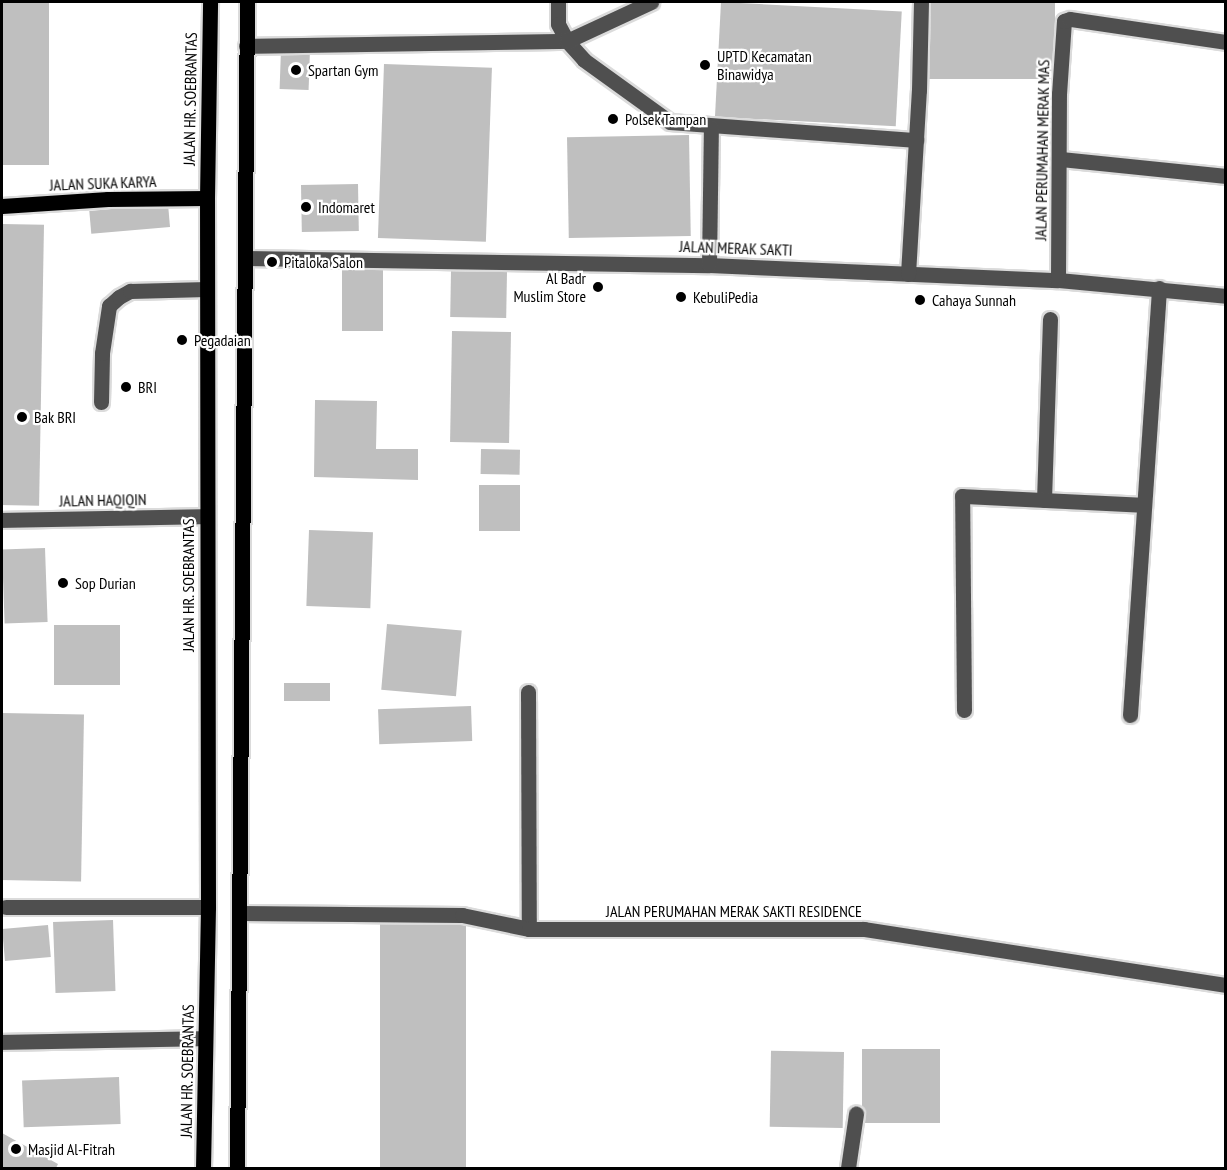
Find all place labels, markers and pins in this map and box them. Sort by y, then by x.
place label: UPTD Kecamatan Binawidya [717,46,812,84]
marker: UPTD Kecamatan Binawidya [698,58,712,72]
place label: Spartan Gym [308,60,378,80]
marker: Spartan Gym [289,63,303,77]
place label: Polsek Tampan [625,109,707,129]
marker: Polsek Tampan [606,112,620,126]
place label: Indomaret [318,197,375,217]
marker: Indomaret [299,200,313,214]
place label: Pitaloka Salon [284,252,363,272]
marker: Pitaloka Salon [265,255,279,269]
place label: Al Badr Muslim Store [513,268,586,306]
marker: Al Badr Muslim Store [591,280,605,294]
place label: KebuliPedia [693,287,758,307]
marker: KebuliPedia [674,290,688,304]
place label: Cahaya Sunnah [932,290,1016,310]
marker: Cahaya Sunnah [913,293,927,307]
place label: Pegadaian [194,330,251,350]
marker: Pegadaian [175,333,189,347]
place label: BRI [138,377,157,397]
marker: BRI [119,380,133,394]
place label: Bak BRI [34,407,76,427]
marker: Bak BRI [15,410,29,424]
place label: Sop Durian [75,573,136,593]
marker: Sop Durian [56,576,70,590]
place label: Masjid Al-Fitrah [28,1139,115,1159]
marker: Masjid Al-Fitrah [9,1142,23,1156]

